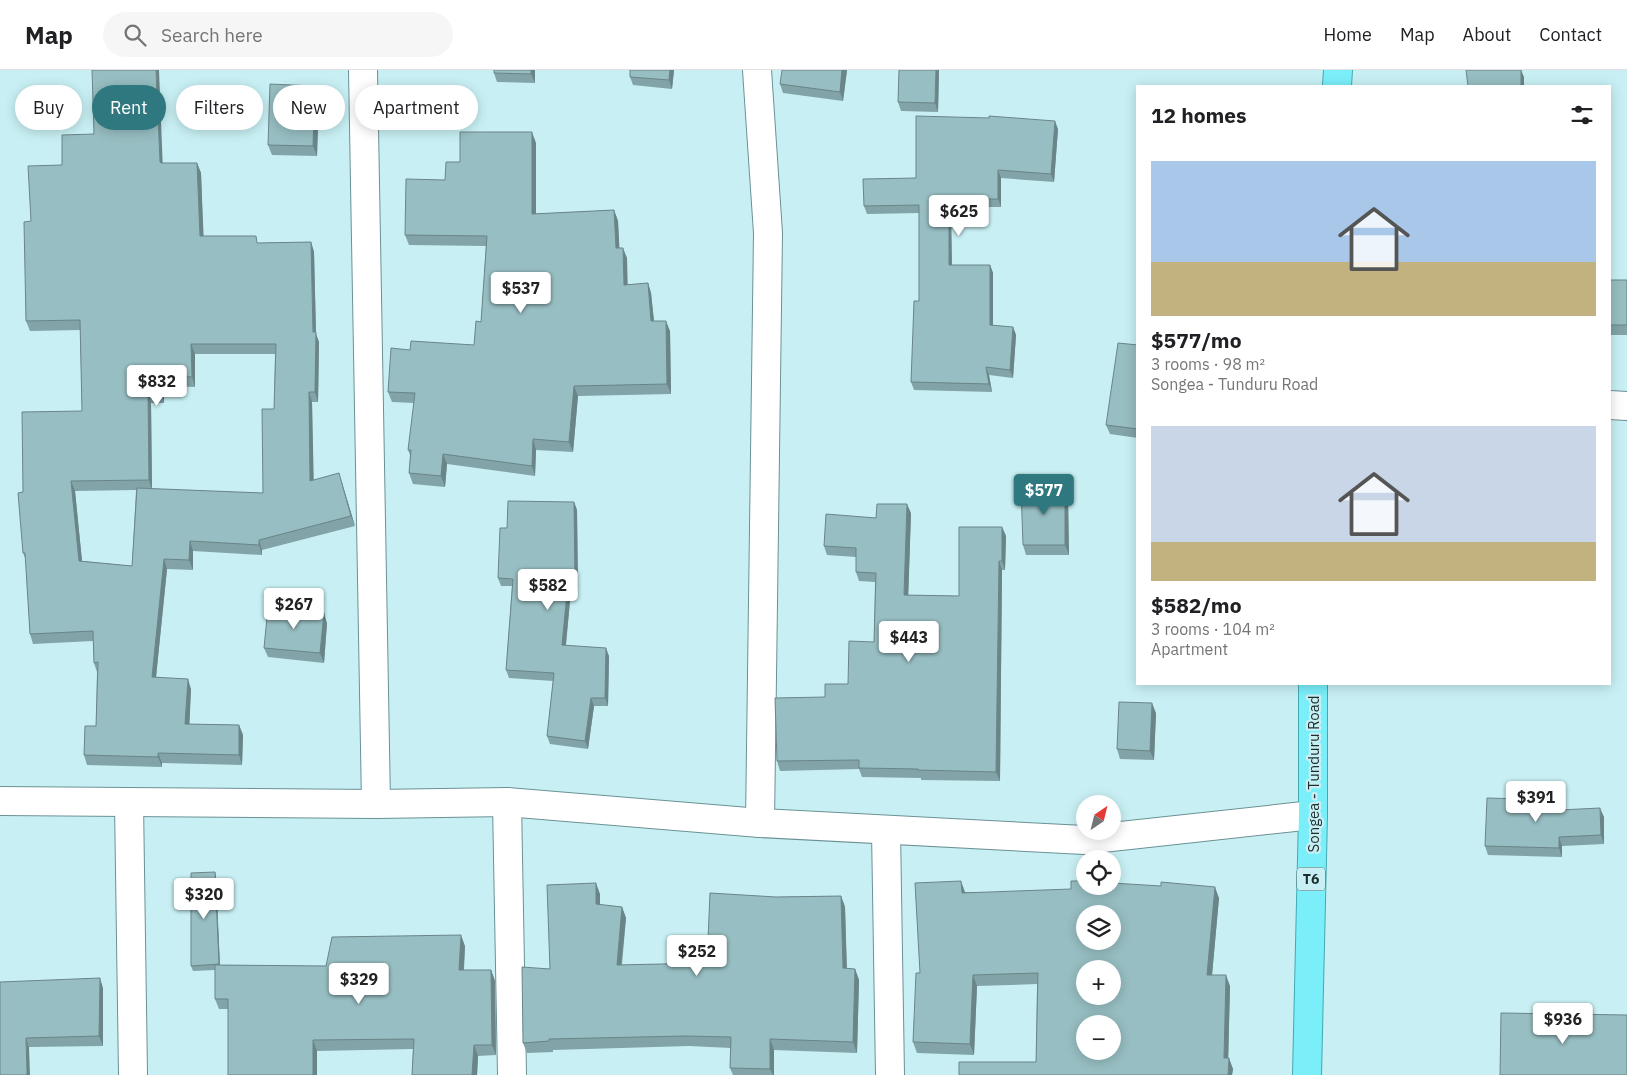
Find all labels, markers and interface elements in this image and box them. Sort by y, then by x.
search box [103,12,453,57]
text: Map [25,19,73,51]
icon: search [121,21,149,49]
text: Search here [161,23,263,47]
text: Home [1324,23,1372,46]
text: Map [1400,23,1435,46]
text: About [1463,23,1511,46]
text: Contact [1539,23,1602,46]
chip: Buy [15,85,82,130]
chip: Rent [92,85,166,130]
chip: Filters [176,85,263,130]
chip: New [273,85,345,130]
chip: Apartment [355,85,478,130]
text: 12 homes [1151,101,1247,129]
icon: filters [1568,101,1596,129]
pin: $625 [929,194,989,237]
icon: home [1329,194,1419,284]
text: $625 [940,201,978,221]
pin: $537 [491,272,551,314]
text: $537 [502,278,540,298]
text: $577/mo [1151,326,1242,354]
text: 3 rooms · 98 m² [1151,354,1265,374]
pin: $832 [127,364,187,407]
text: $832 [138,371,176,391]
text: Songea - Tunduru Road [1151,374,1318,394]
icon: home [1329,459,1419,549]
pin: $577 [1014,474,1074,516]
text: $577 [1025,480,1063,500]
pin: $582 [518,568,578,611]
text: $582 [529,575,567,595]
pin: $267 [264,588,324,630]
text: $582/mo [1151,591,1242,619]
text: $267 [275,594,313,614]
text: 3 rooms · 104 m² [1151,619,1275,639]
pin: $443 [879,620,939,663]
text: $443 [890,627,928,647]
text: Apartment [1151,639,1228,659]
street label: Songea - Tunduru Road [1304,696,1323,852]
pin: $391 [1506,780,1566,823]
text: $391 [1517,787,1555,807]
north arrow [1076,795,1121,840]
map controls [1076,795,1121,1060]
button: locate [1076,850,1121,895]
road number: T6 [1297,868,1325,891]
pin: $320 [174,878,234,920]
text: $320 [185,884,223,904]
button: layers [1076,905,1121,950]
pin: $252 [667,934,727,977]
text: $252 [678,941,716,961]
button: + [1076,960,1121,1005]
pin: $329 [329,962,389,1005]
text: $329 [340,969,378,989]
pin: $936 [1533,1002,1593,1045]
text: $936 [1544,1009,1582,1029]
button: − [1076,1015,1121,1060]

